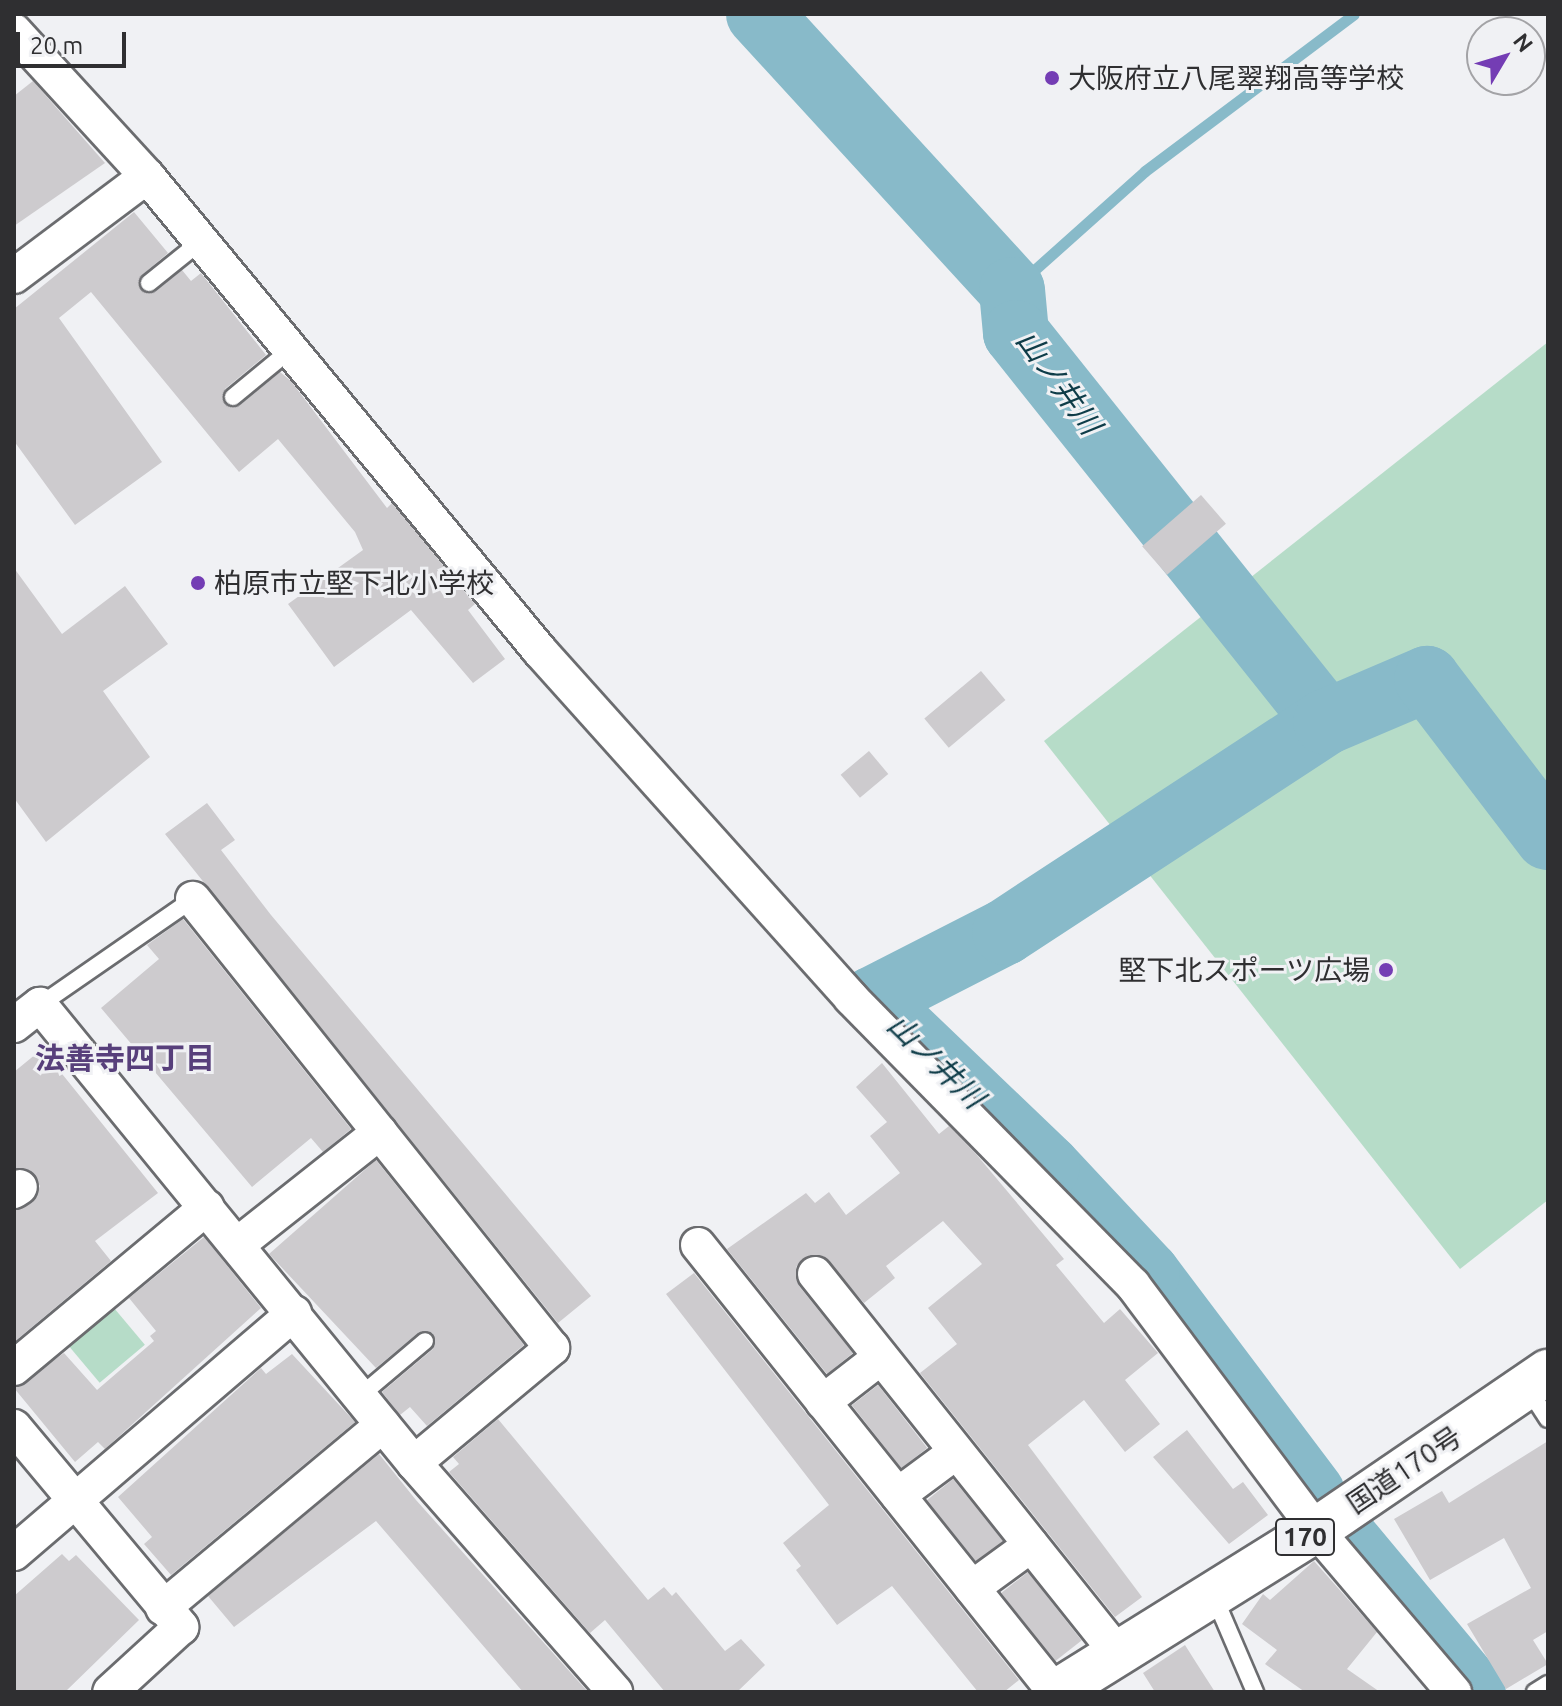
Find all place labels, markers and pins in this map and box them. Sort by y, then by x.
place label: 大阪府立八尾翠翔高等学校 [1068,61,1404,95]
marker: 大阪府立八尾翠翔高等学校 [1043,69,1061,87]
place label: 柏原市立堅下北小学校 [214,566,494,600]
marker: 柏原市立堅下北小学校 [189,574,207,592]
place label: 堅下北スポーツ広場 [1118,953,1370,987]
marker: 堅下北スポーツ広場 [1377,961,1395,979]

